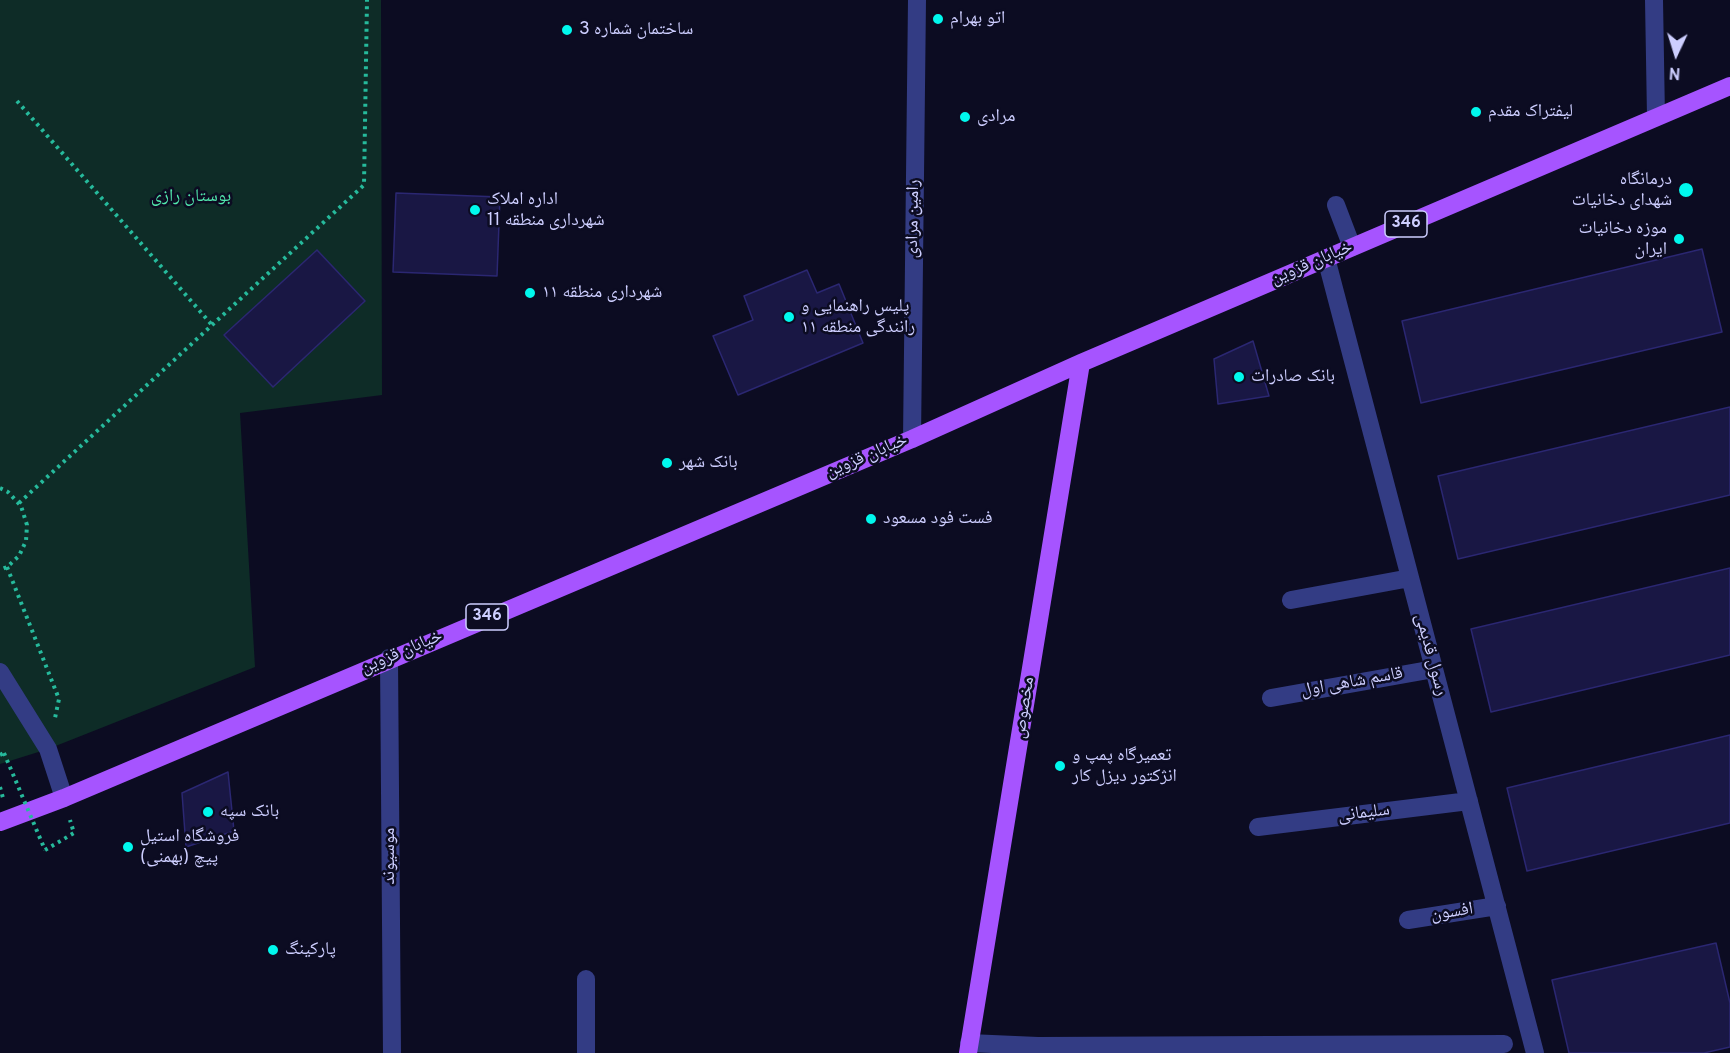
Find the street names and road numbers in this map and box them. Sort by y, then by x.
street label: رامین مرادی [903,179,925,259]
road number: 346 [1385,211,1427,237]
street label: خیابان قزوین [1268,237,1356,291]
street label: خیابان قزوین [823,430,911,484]
road number: 346 [466,604,508,630]
street label: رسول قدیمی [1409,612,1451,698]
street label: خیابان قزوین [358,626,446,680]
street label: قاسم شاهی اول [1299,663,1405,703]
street label: مخصوص [1009,676,1041,740]
street label: سلیمانی [1337,800,1391,828]
street label: موسیوند [379,828,401,884]
street label: افسون [1429,899,1475,927]

